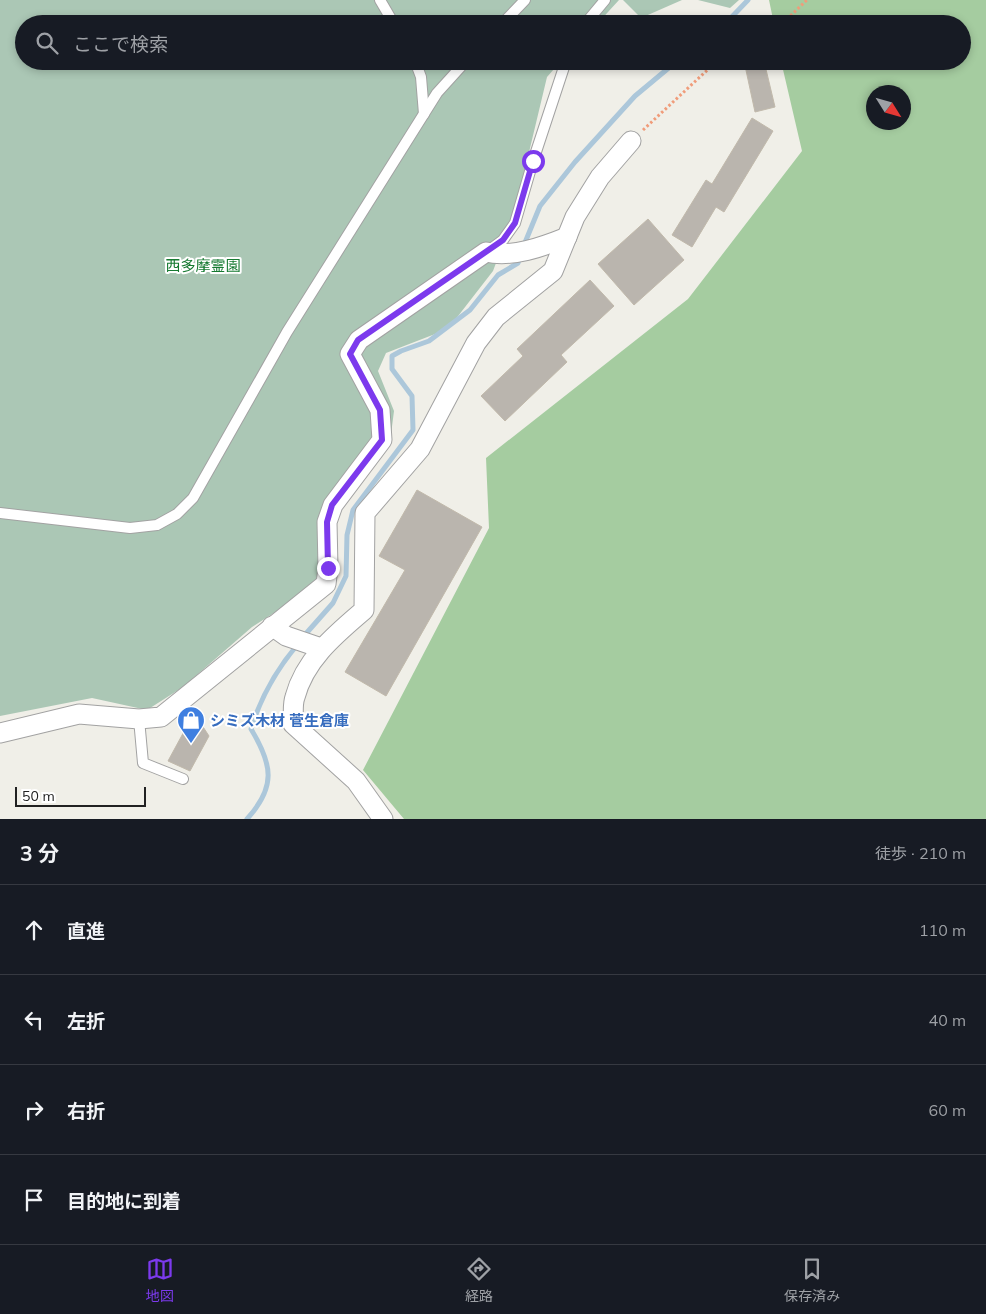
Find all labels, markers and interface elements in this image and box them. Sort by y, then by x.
search box [15,15,971,70]
icon: search [33,29,61,57]
text: ここで検索 [73,32,168,56]
north arrow [866,85,911,130]
route start [522,150,545,173]
park label: 西多摩霊園 [165,256,241,275]
route end [317,557,340,580]
shop icon: シミズ木材 菅生倉庫 [176,705,206,744]
place label: シミズ木材 菅生倉庫 [210,711,349,730]
scale bar [15,784,146,807]
text: 50 m [22,787,55,805]
text: 3 分 [20,840,59,866]
text: 徒歩 · 210 m [875,843,966,863]
icon: ahead [20,916,48,944]
text: 直進 [67,919,105,943]
text: 110 m [919,920,966,940]
icon: left [20,1006,48,1034]
text: 左折 [67,1009,105,1033]
text: 40 m [929,1010,966,1030]
icon: right [20,1096,48,1124]
text: 右折 [67,1099,105,1123]
text: 60 m [929,1100,966,1120]
icon: arrive [20,1186,48,1214]
text: 目的地に到着 [67,1189,181,1213]
tab: 地図 [146,1255,174,1305]
tab: 経路 [465,1255,493,1305]
tab: 保存済み [784,1255,840,1305]

